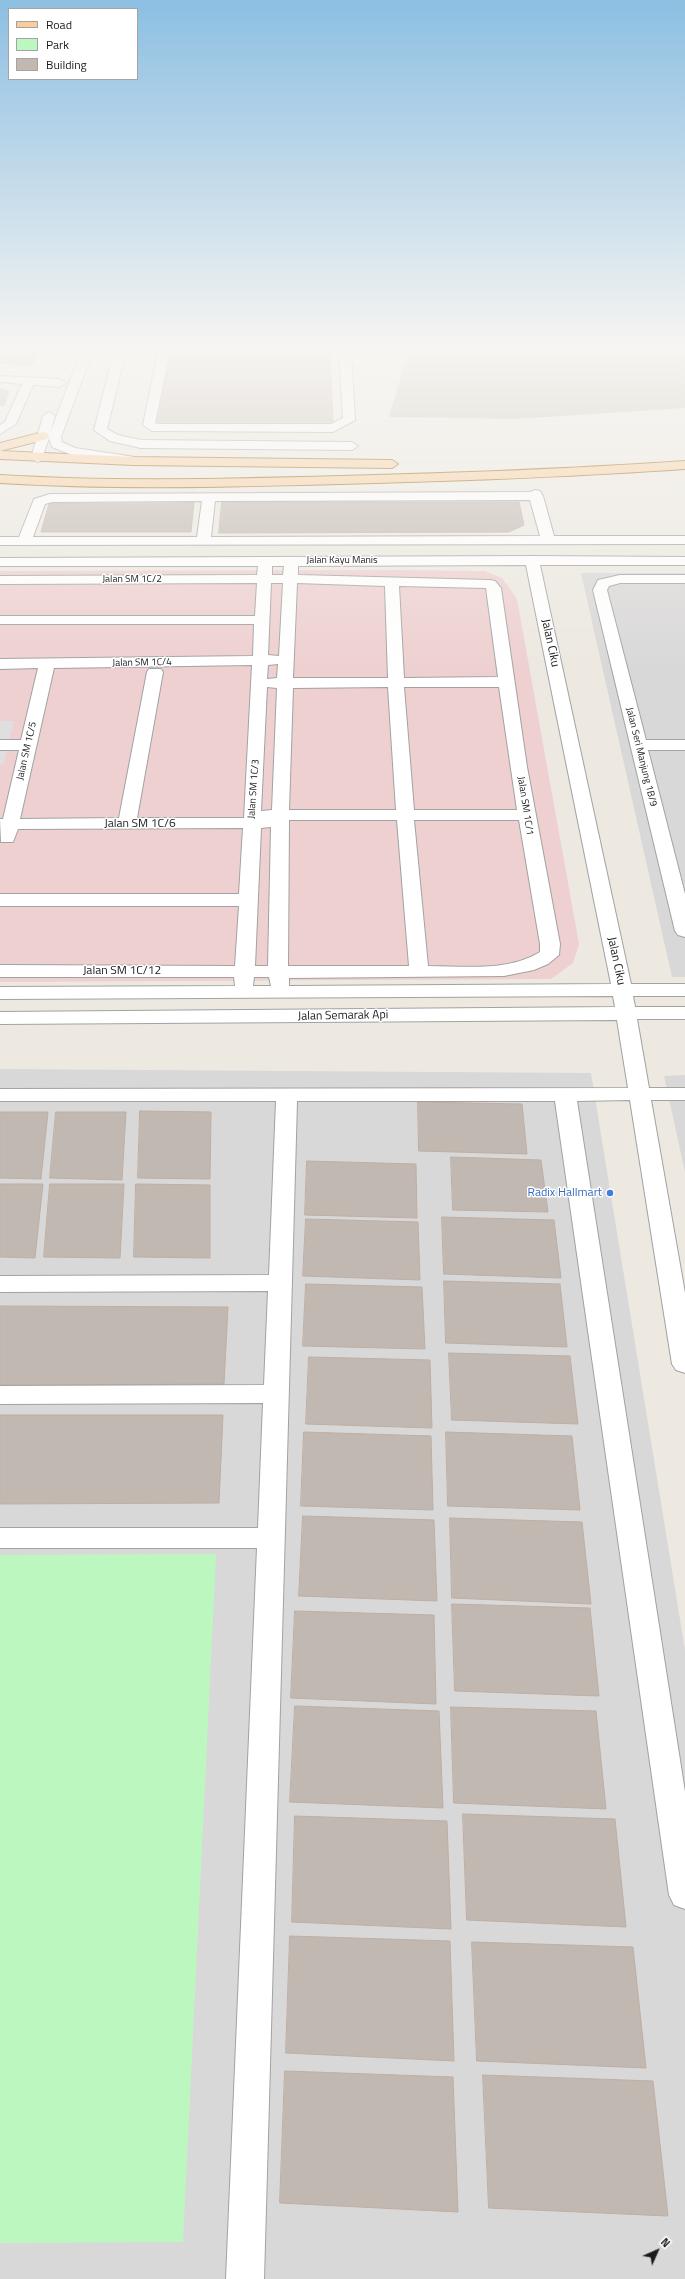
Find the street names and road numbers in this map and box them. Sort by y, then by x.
street label: Jalan Kayu Manis [306,555,378,567]
street label: Jalan SM 1C/2 [102,574,162,586]
street label: Jalan Ciku [538,618,562,668]
street label: Jalan SM 1C/4 [112,656,172,670]
street label: Jalan Seri Manjung 1B/9 [623,706,659,808]
street label: Jalan SM 1C/5 [14,721,40,781]
street label: Jalan SM 1C/3 [246,759,262,819]
street label: Jalan SM 1C/1 [514,776,536,836]
street label: Jalan SM 1C/6 [104,817,176,831]
street label: Jalan Ciku [604,936,628,986]
street label: Jalan SM 1C/12 [83,964,161,978]
street label: Jalan Semarak Api [298,1008,388,1024]

